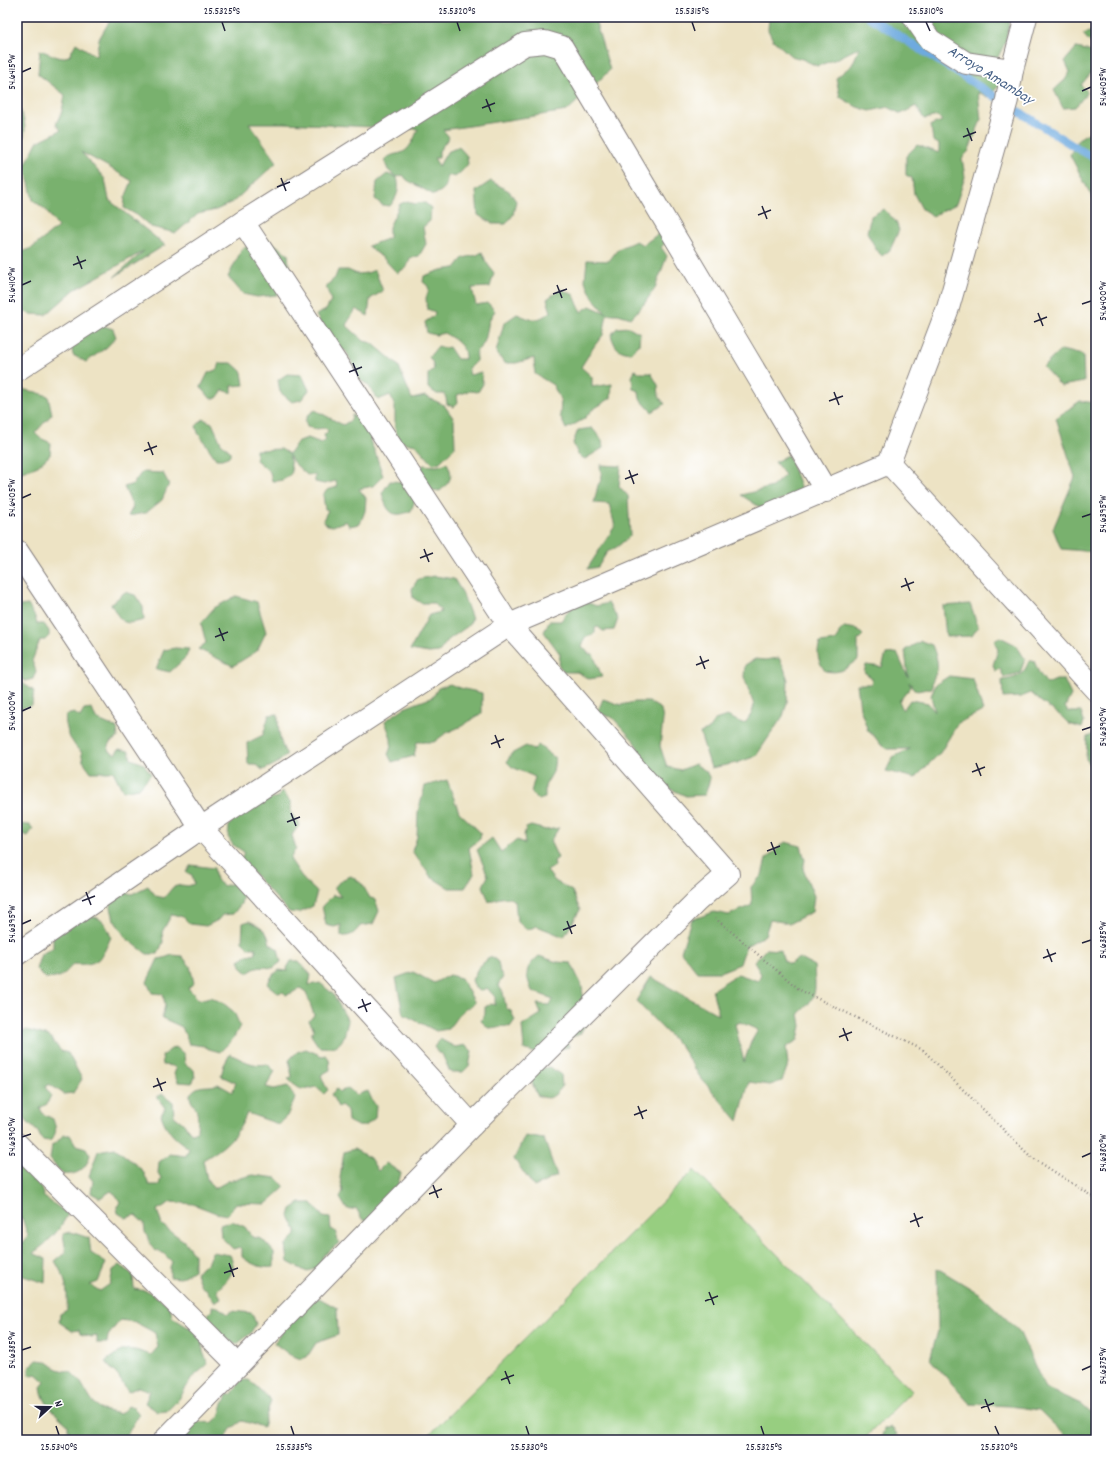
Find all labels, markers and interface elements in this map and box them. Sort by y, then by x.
text: 25.5325°S [204,5,240,19]
text: 25.5320°S [438,5,476,19]
text: 25.5315°S [675,5,709,19]
text: 25.5310°S [909,5,944,19]
water label: Arroyo Amambay [943,41,1039,112]
text: 54.6415°W [6,54,20,90]
text: 54.6405°W [1097,67,1111,106]
text: 54.6410°W [6,267,20,303]
text: 54.6400°W [1097,281,1111,321]
text: 54.6405°W [6,478,20,517]
text: 54.6395°W [1097,495,1111,533]
text: 54.6400°W [6,691,20,731]
text: 54.6390°W [1097,707,1111,746]
text: 54.6395°W [6,905,20,943]
text: 54.6385°W [1097,921,1111,959]
text: 54.6390°W [6,1117,20,1156]
text: 54.6380°W [1097,1134,1111,1172]
text: 54.6385°W [6,1331,20,1369]
text: 54.6375°W [1097,1347,1111,1385]
north arrow [30,1387,70,1427]
text: N [49,1399,66,1410]
text: 25.5340°S [41,1441,77,1455]
text: 25.5335°S [276,1441,312,1455]
text: 25.5330°S [510,1441,548,1455]
text: 25.5325°S [746,1441,782,1455]
text: 25.5320°S [980,1441,1018,1455]

